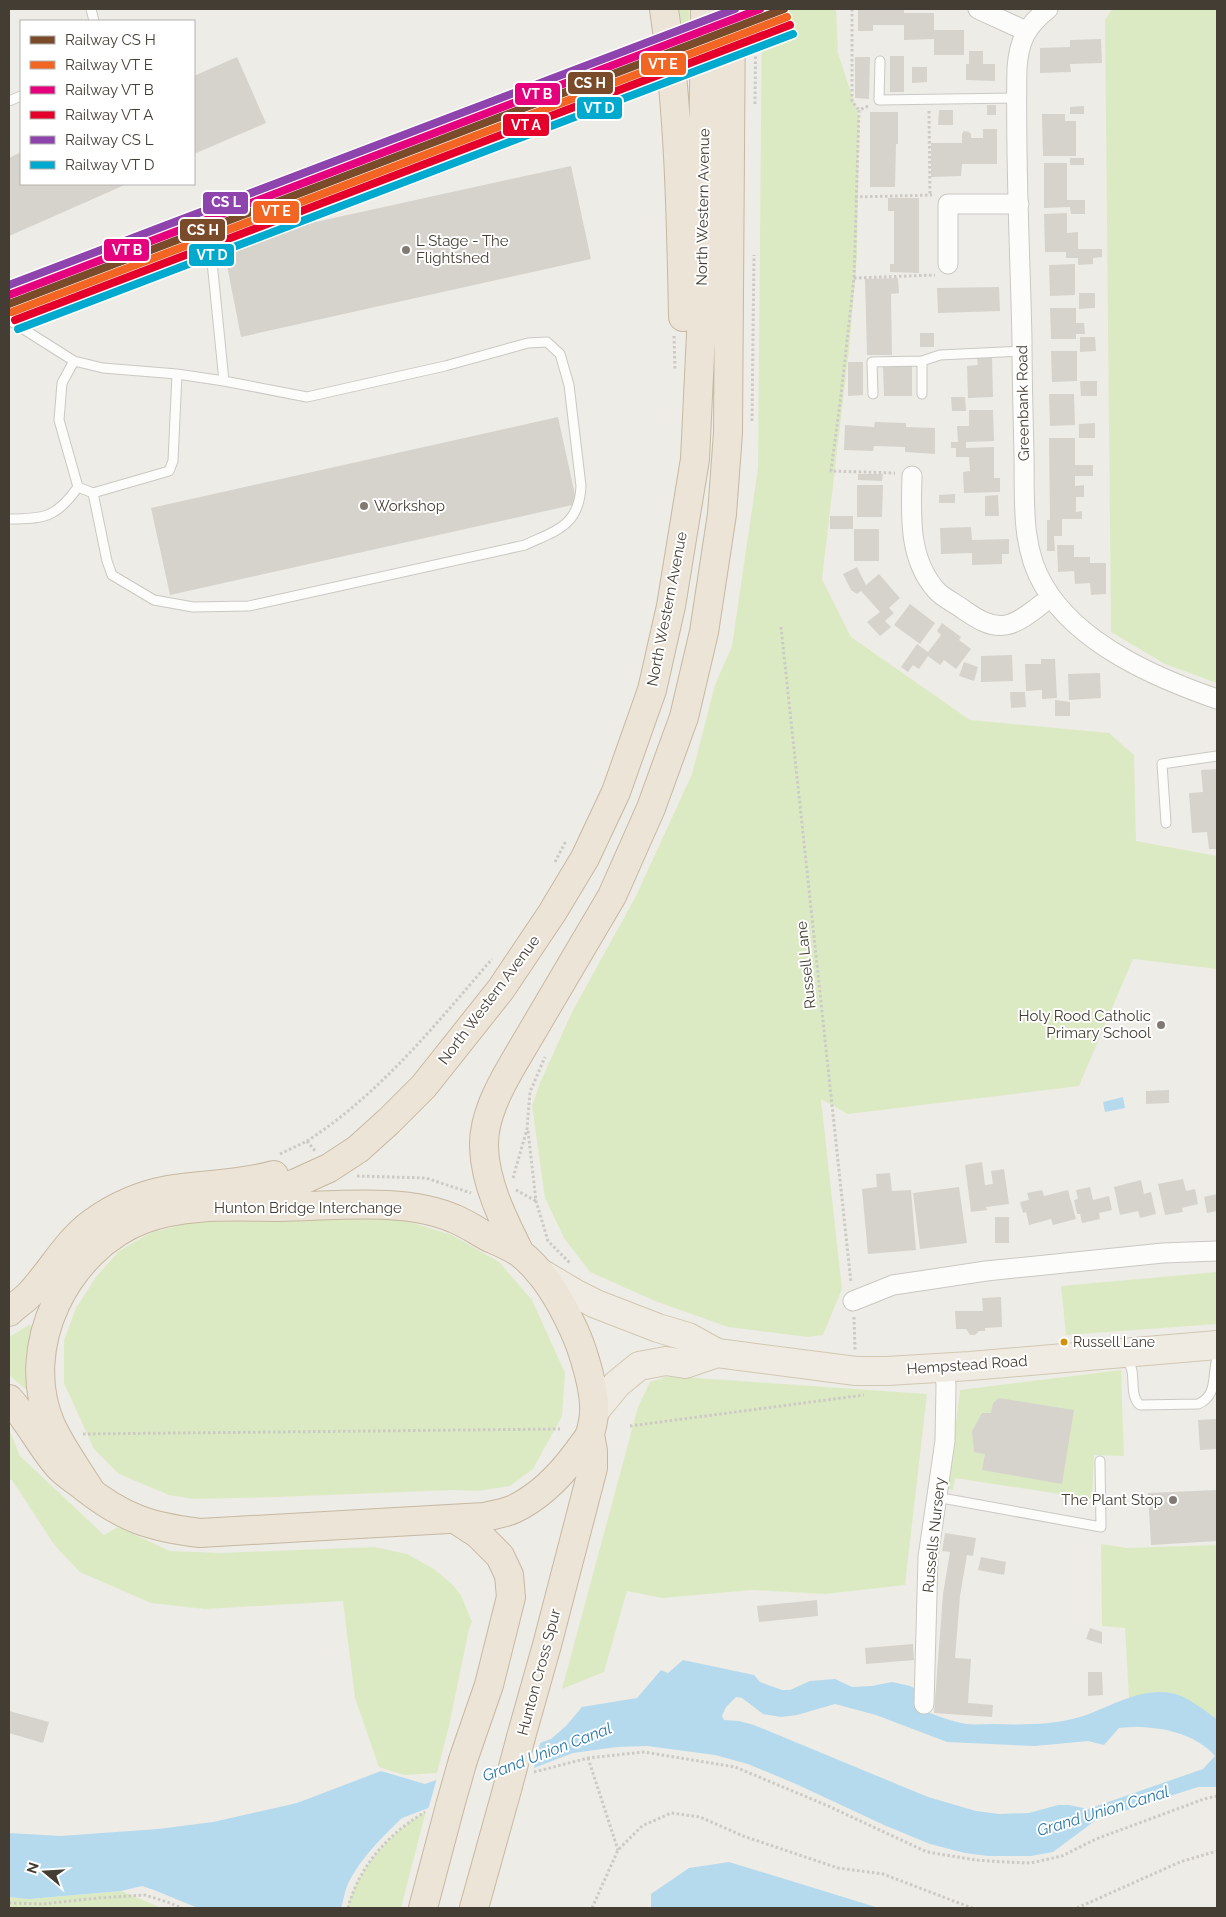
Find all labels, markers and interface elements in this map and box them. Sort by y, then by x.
legend [20,20,195,185]
text: Railway CS H [65,31,156,49]
line badge: VT E [640,52,687,76]
text: Railway VT E [65,56,153,74]
text: VT E [648,56,678,72]
line badge: CS H [567,71,614,95]
text: CS H [574,75,606,91]
text: Railway VT B [65,81,154,99]
line badge: VT B [514,82,561,106]
text: VT B [522,86,553,102]
line badge: VT D [576,96,623,120]
text: VT D [583,100,615,116]
text: Railway VT A [65,106,153,124]
line badge: VT A [502,113,550,137]
text: VT A [511,117,542,133]
street label: North Western Avenue [693,128,713,286]
text: Railway CS L [65,131,154,149]
text: Railway VT D [65,156,155,174]
line badge: CS L [202,191,249,215]
text: CS L [211,194,242,210]
line badge: VT E [252,200,300,224]
text: VT E [261,203,291,219]
line badge: CS H [179,218,226,242]
text: CS H [187,222,219,238]
place label: L Stage - The Flightshed [416,232,509,267]
line badge: VT B [103,238,150,262]
text: VT B [112,242,143,258]
line badge: VT D [188,243,235,267]
marker: L Stage - The Flightshed [400,244,412,256]
text: VT D [196,247,228,263]
street label: Greenbank Road [1013,345,1033,461]
place label: Workshop [374,497,445,515]
marker: Workshop [358,500,370,512]
street label: North Western Avenue [643,530,691,688]
street label: Russell Lane [792,920,820,1010]
street label: North Western Avenue [435,932,544,1068]
place label: Holy Rood Catholic Primary School [1019,1007,1152,1042]
marker: Holy Rood Catholic Primary School [1155,1019,1167,1031]
street label: Hunton Bridge Interchange [214,1199,402,1217]
place label: Russell Lane [1073,1334,1155,1350]
marker: Russell Lane [1059,1337,1069,1347]
street label: Hempstead Road [906,1352,1028,1378]
street label: Russells Nursery [919,1476,949,1594]
place label: The Plant Stop [1061,1491,1163,1509]
marker: The Plant Stop [1167,1494,1179,1506]
street label: Hunton Cross Spur [513,1606,565,1737]
water label: Grand Union Canal [480,1719,614,1785]
water label: Grand Union Canal [1035,1782,1171,1840]
north arrow [20,1847,70,1897]
text: N [23,1860,42,1876]

